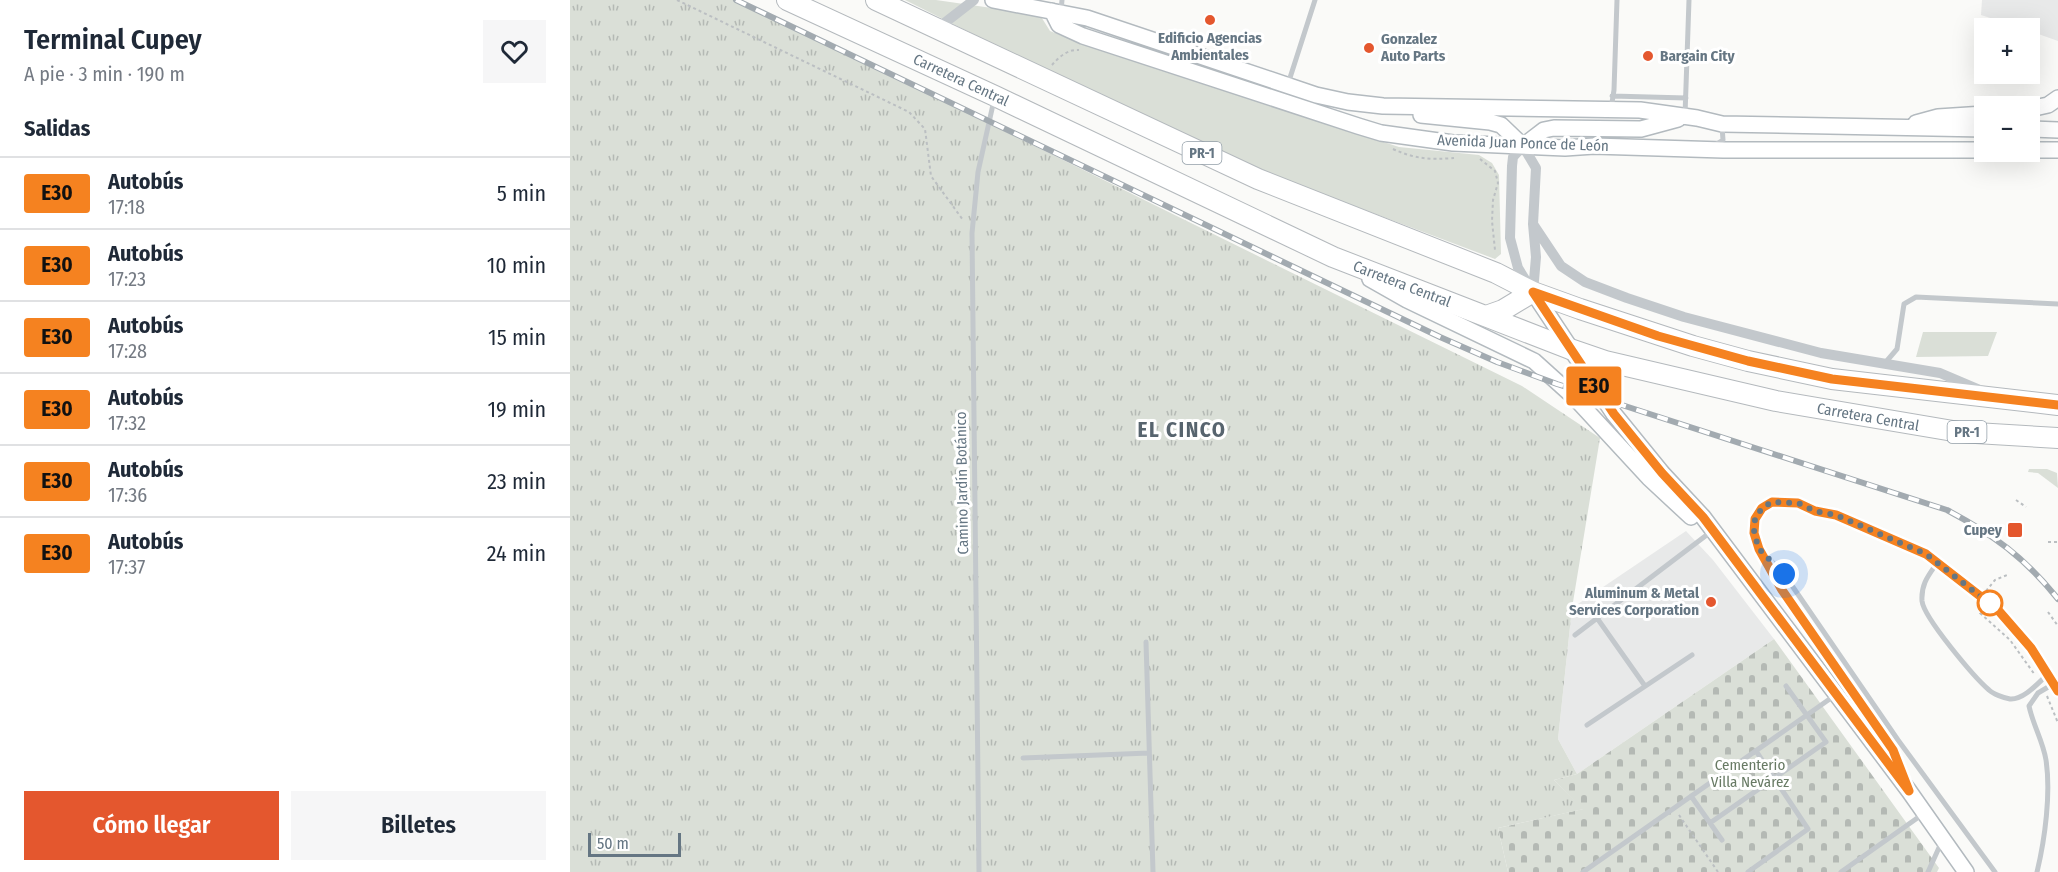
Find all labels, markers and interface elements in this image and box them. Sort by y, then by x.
marker: Edificio Agencias Ambientales [1203,13,1217,27]
map controls [1974,18,2040,162]
button: + [1974,18,2040,84]
button: heart [483,20,546,83]
text: Terminal Cupey [24,23,202,56]
place label: Edificio Agencias Ambientales [1158,29,1262,64]
place label: Gonzalez Auto Parts [1380,30,1446,65]
marker: Gonzalez Auto Parts [1362,41,1376,55]
place label: Bargain City [1660,47,1736,65]
marker: Bargain City [1641,49,1655,63]
street label: Carretera Central [910,50,1012,110]
text: A pie · 3 min · 190 m [24,62,185,86]
button: − [1974,96,2040,162]
text: Salidas [24,115,90,142]
street label: Avenida Juan Ponce de León [1437,131,1609,155]
road number: PR-1 [1182,142,1222,164]
text: Autobús [108,168,183,195]
text: E30 [41,180,73,206]
text: 5 min [497,180,546,207]
text: 17:18 [108,195,145,219]
text: Autobús [108,240,183,267]
text: E30 [41,252,73,278]
text: 10 min [487,252,546,279]
street label: Carretera Central [1350,257,1454,311]
text: 17:23 [108,267,146,291]
text: Autobús [108,312,183,339]
text: E30 [41,324,73,350]
text: 15 min [488,324,546,351]
text: 17:28 [108,339,147,363]
line badge: E30 [1560,366,1628,406]
text: E30 [1578,373,1610,399]
text: Autobús [108,384,183,411]
text: E30 [41,396,73,422]
text: 19 min [488,396,546,423]
street label: Carretera Central [1815,399,1921,435]
text: 17:32 [108,411,146,435]
street label: Camino Jardín Botánico [952,411,972,555]
district label: EL CINCO [1137,417,1227,443]
road number: PR-1 [1948,421,1986,443]
text: Autobús [108,456,183,483]
text: E30 [41,468,73,494]
text: 23 min [487,468,546,495]
text: 17:36 [108,483,147,507]
place label: Cupey [1964,521,2003,539]
marker: Cupey [2006,521,2024,539]
text: Autobús [108,528,183,555]
text: E30 [41,540,73,566]
text: 24 min [487,540,546,567]
text: 17:37 [108,555,145,579]
your location [1769,559,1799,589]
place label: Aluminum & Metal Services Corporation [1569,584,1700,619]
unlabelled marker [1977,590,2003,616]
marker: Aluminum & Metal Services Corporation [1704,595,1718,609]
park label: Cementerio Villa Nevárez [1711,756,1789,791]
button: Cómo llegar [24,791,279,860]
button: Billetes [291,791,546,860]
scale bar [588,830,681,858]
text: 50 m [597,834,629,853]

